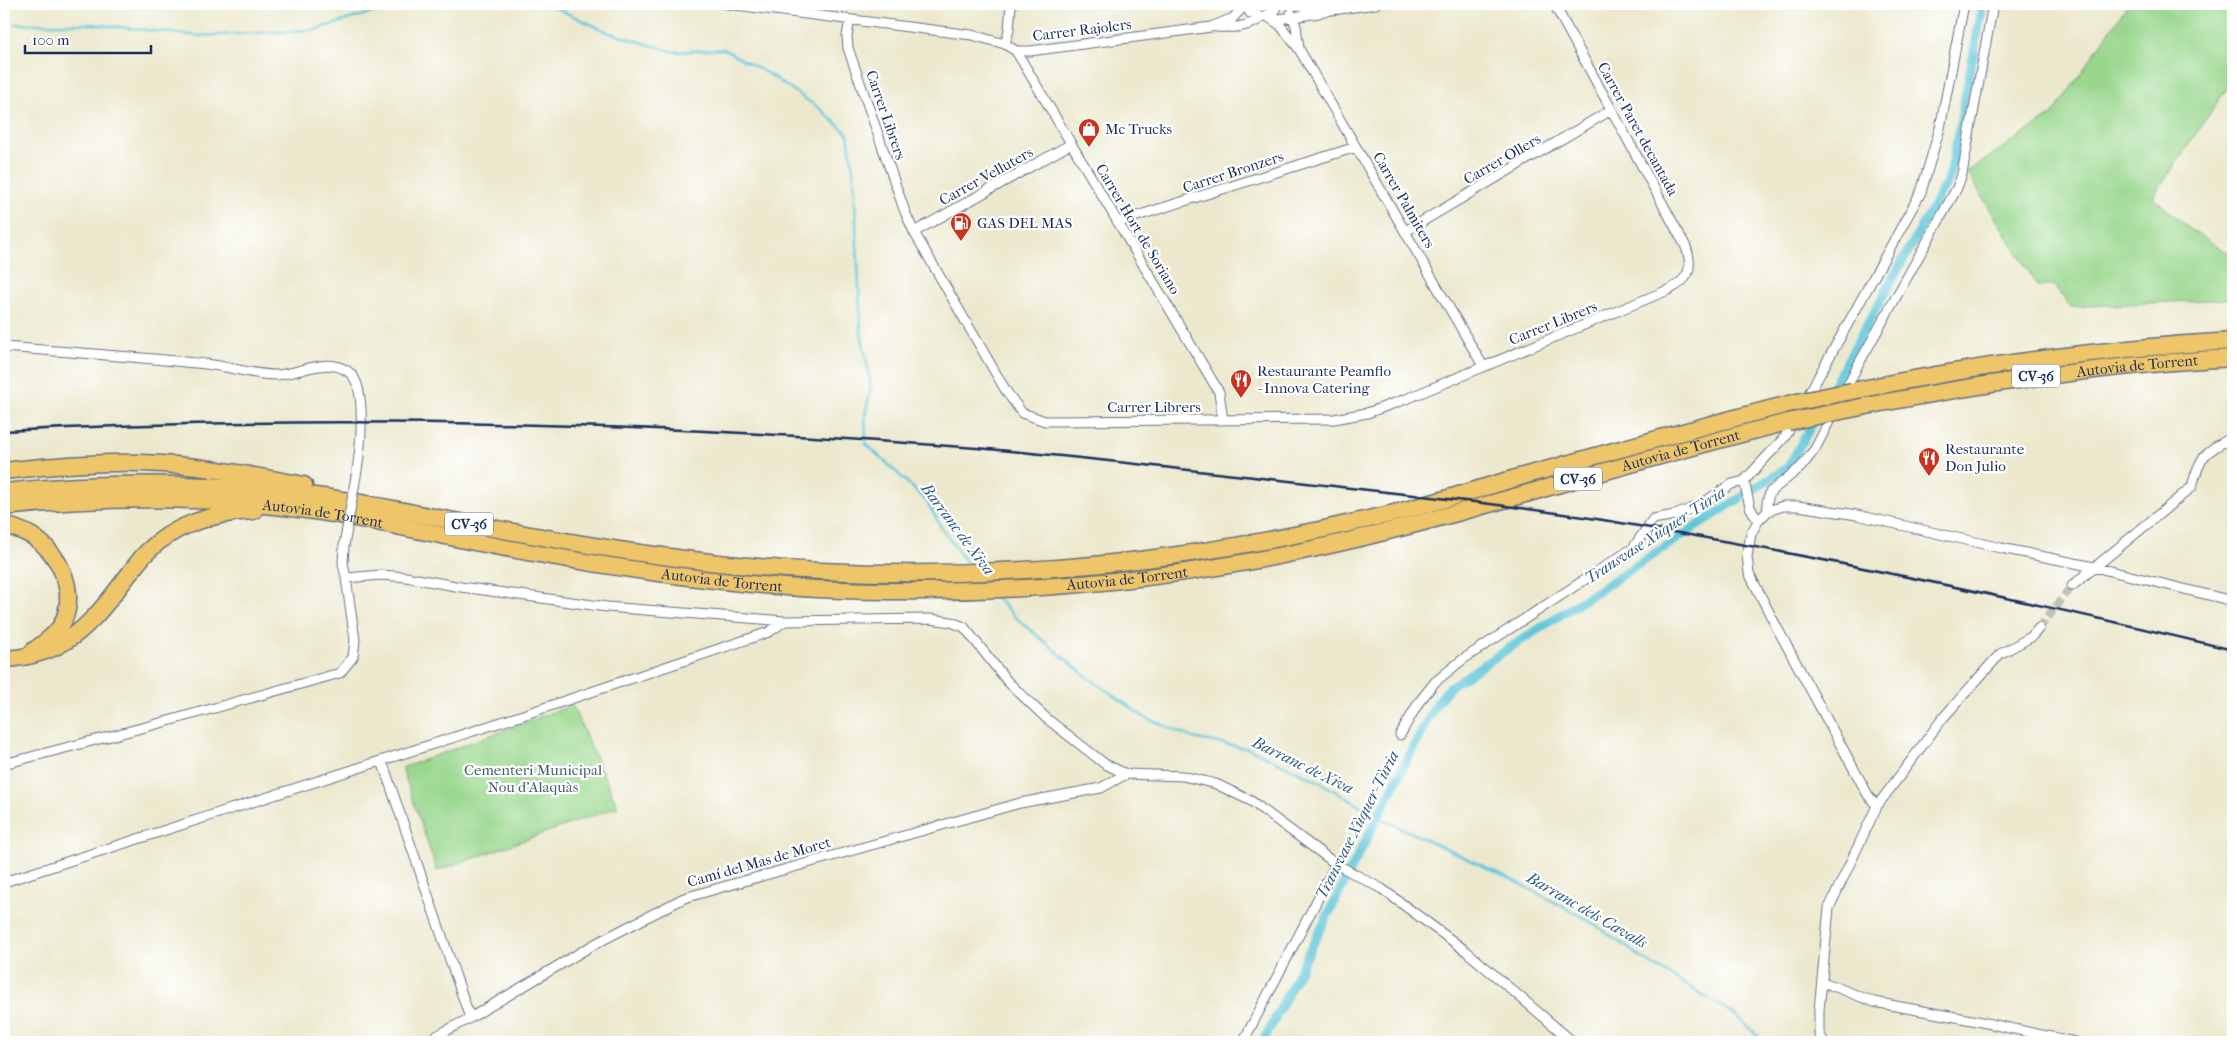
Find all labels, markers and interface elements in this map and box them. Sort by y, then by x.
street label: Carrer Rajolers [1032,15,1133,45]
scale bar [25,22,151,54]
text: 100 m [32,31,70,49]
street label: Carrer Paret decantada [1594,59,1683,200]
street label: Carrer Librers [862,68,910,163]
shop icon: Mc Trucks [1077,117,1101,148]
place label: Mc Trucks [1105,120,1173,138]
street label: Carrer Ollers [1460,129,1544,188]
street label: Carrer Velluters [936,143,1036,209]
street label: Carrer Bronzers [1180,147,1286,197]
street label: Carrer Palmiters [1369,149,1439,252]
street label: Carrer Hort de Soriano [1092,161,1184,298]
fuel station icon: GAS DEL MAS [949,211,973,242]
place label: GAS DEL MAS [977,214,1072,232]
street label: Carrer Librers [1506,297,1600,349]
street label: Autovia de Torrent [2075,351,2199,381]
place label: Restaurante Peamflo - Innova Catering [1257,362,1391,397]
road number: CV-36 [2012,364,2060,388]
restaurant icon: Restaurante Peamflo - Innova Catering [1229,368,1253,399]
street label: Carrer Librers [1107,398,1201,416]
street label: Autovia de Torrent [1619,426,1742,475]
place label: Restaurante Don Julio [1945,440,2025,475]
restaurant icon: Restaurante Don Julio [1917,446,1941,477]
road number: CV-36 [1554,468,1602,490]
water label: Barranc de Xiva [917,479,999,579]
water label: Transvase Xùquer-Tùria [1581,482,1729,588]
street label: Autovia de Torrent [261,496,385,532]
road number: CV-36 [445,512,493,536]
street label: Autovia de Torrent [1065,562,1190,594]
street label: Autovia de Torrent [659,564,784,596]
water label: Barranc de Xiva [1248,732,1357,798]
water label: Transvase Xùquer-Tùria [1311,748,1403,902]
park label: Cementeri Municipal Nou d'Alaquàs [464,761,602,796]
street label: Camí del Mas de Moret [685,833,833,891]
water label: Barranc dels Cavalls [1523,867,1651,953]

